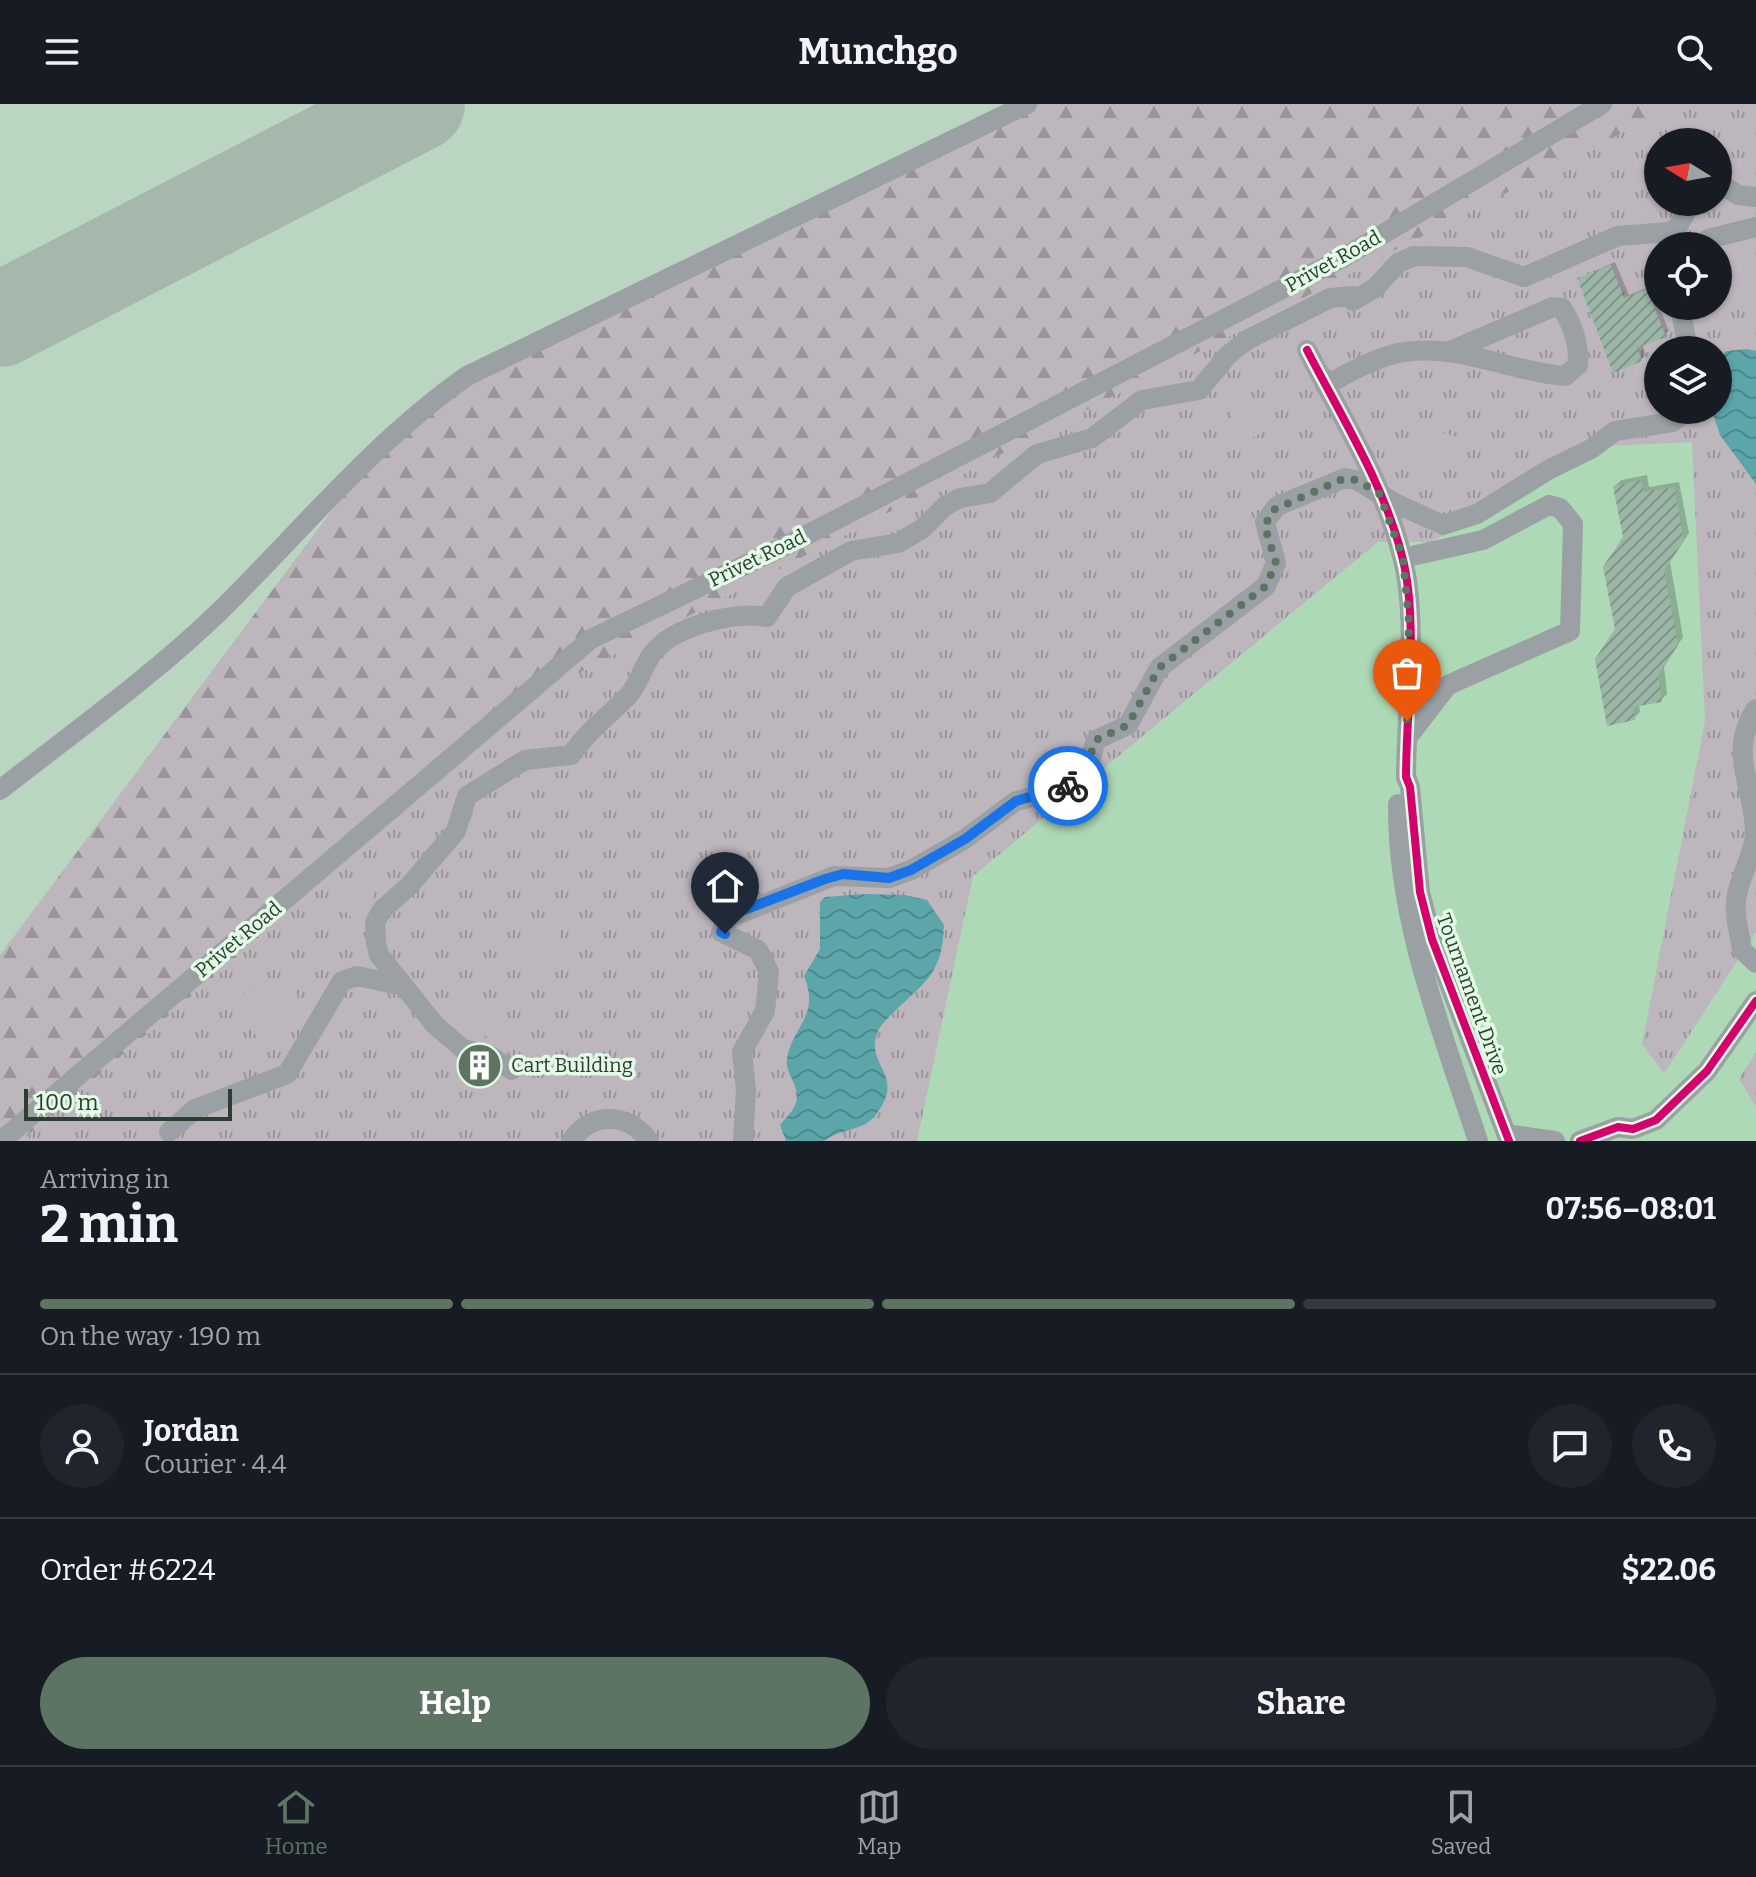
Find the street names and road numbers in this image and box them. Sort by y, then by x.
street label: Privet Road [1281,225,1385,297]
street label: Privet Road [704,524,810,592]
street label: Privet Road [190,896,286,982]
street label: Tournament Drive [1432,910,1512,1078]

